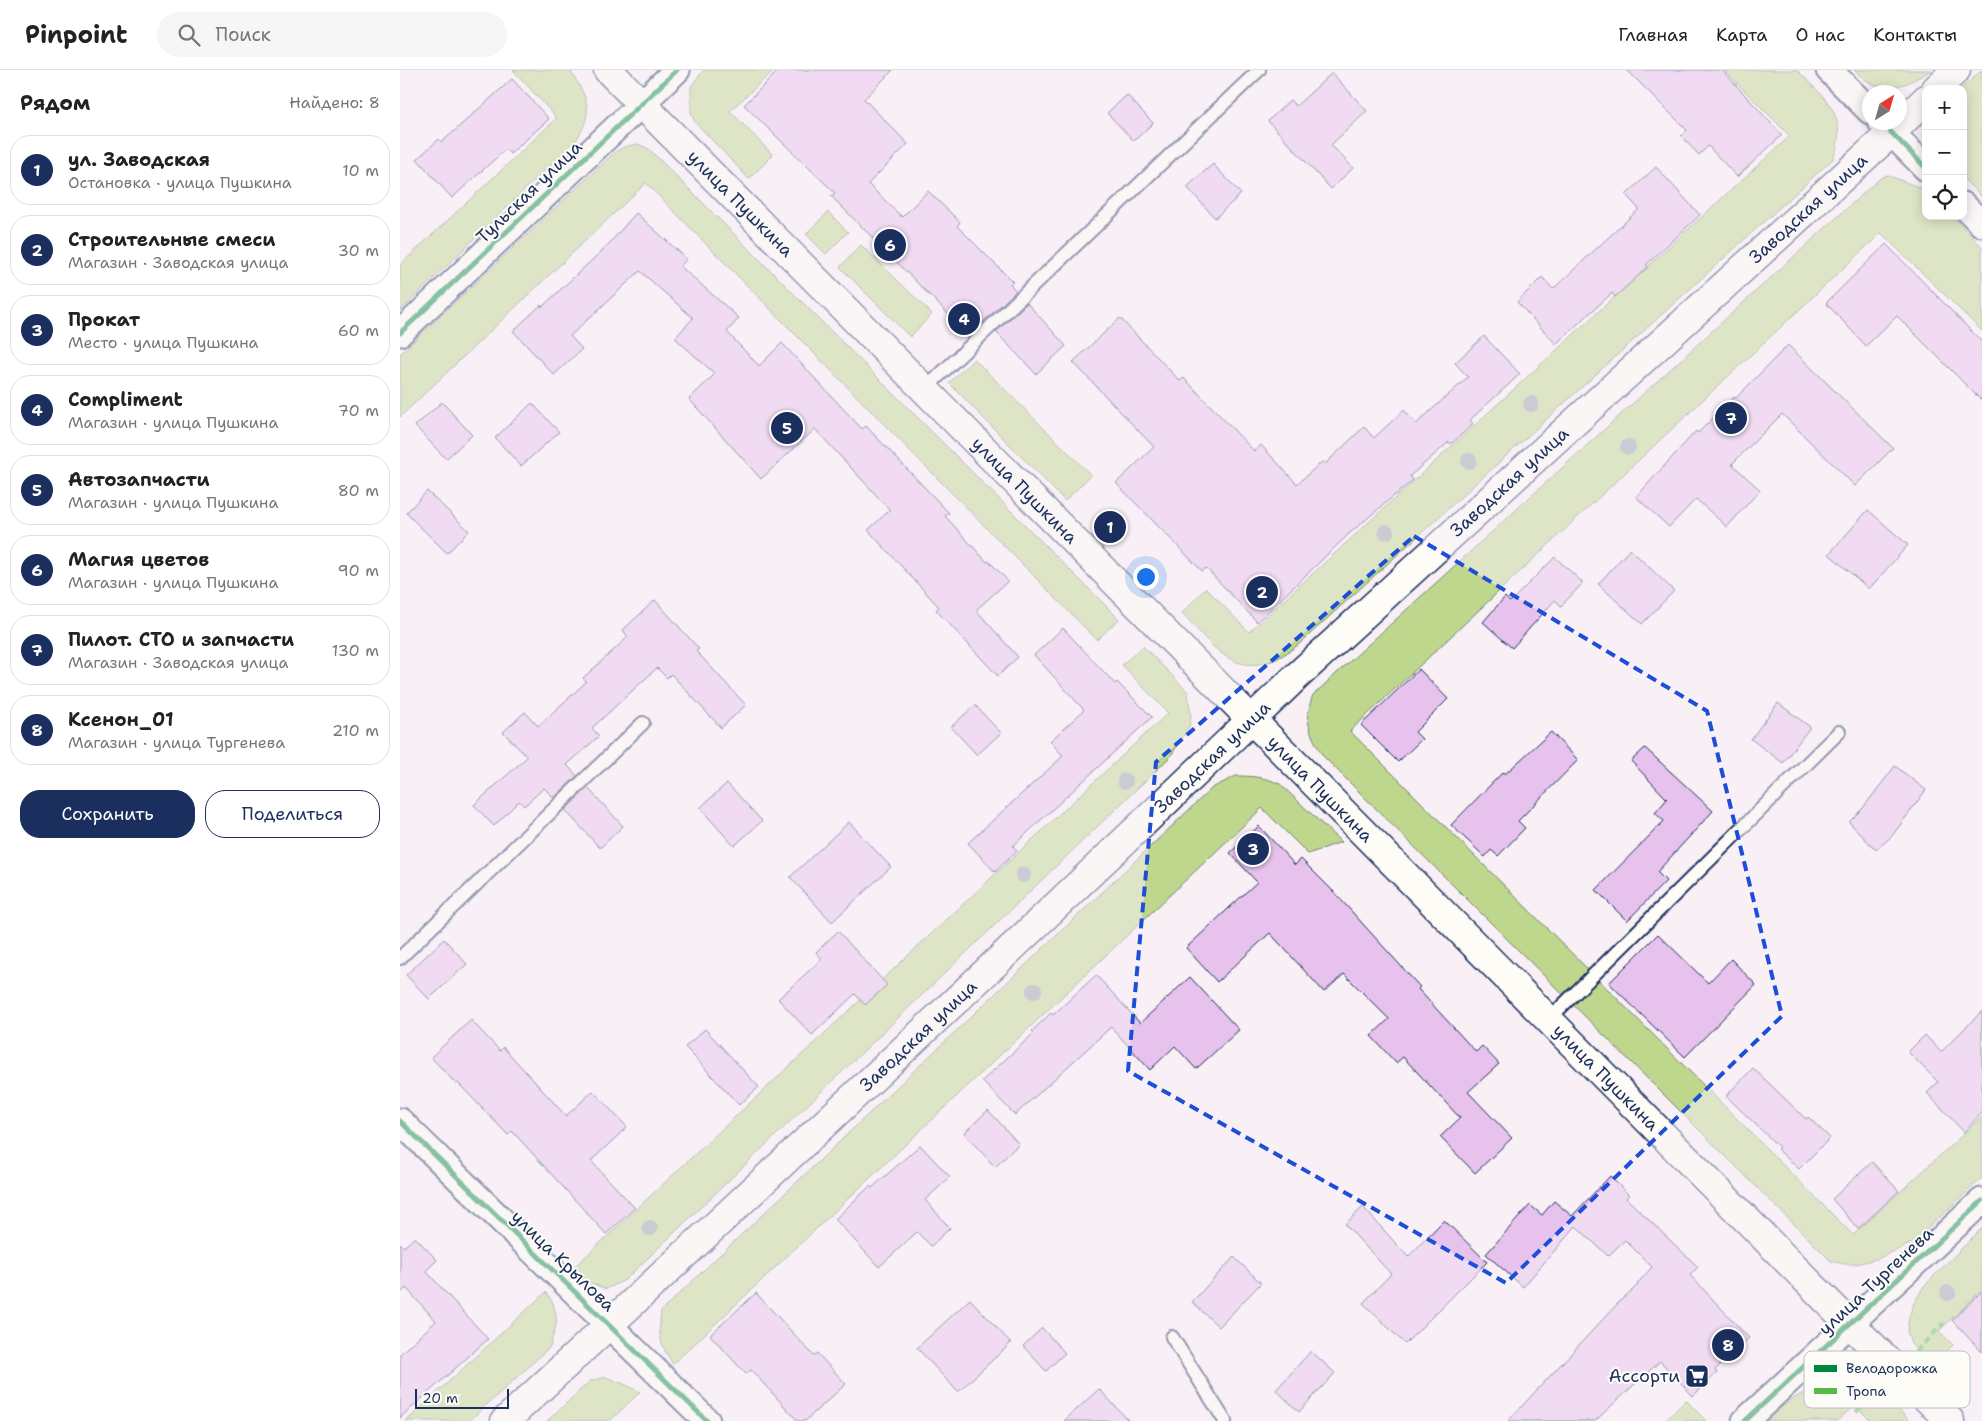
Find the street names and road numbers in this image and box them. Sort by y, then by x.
street label: Тульская улица [471,135,587,249]
street label: улица Пушкина [682,145,799,262]
street label: Заводская улица [1744,148,1873,269]
street label: Заводская улица [1445,422,1574,542]
street label: улица Пушкина [966,432,1083,549]
street label: Заводская улица [1149,696,1276,819]
street label: улица Пушкина [1262,730,1378,848]
street label: Заводская улица [855,975,982,1097]
street label: улица Пушкина [1548,1019,1664,1136]
street label: улица Крылова [506,1205,620,1317]
street label: улица Тургенева [1813,1221,1939,1341]

